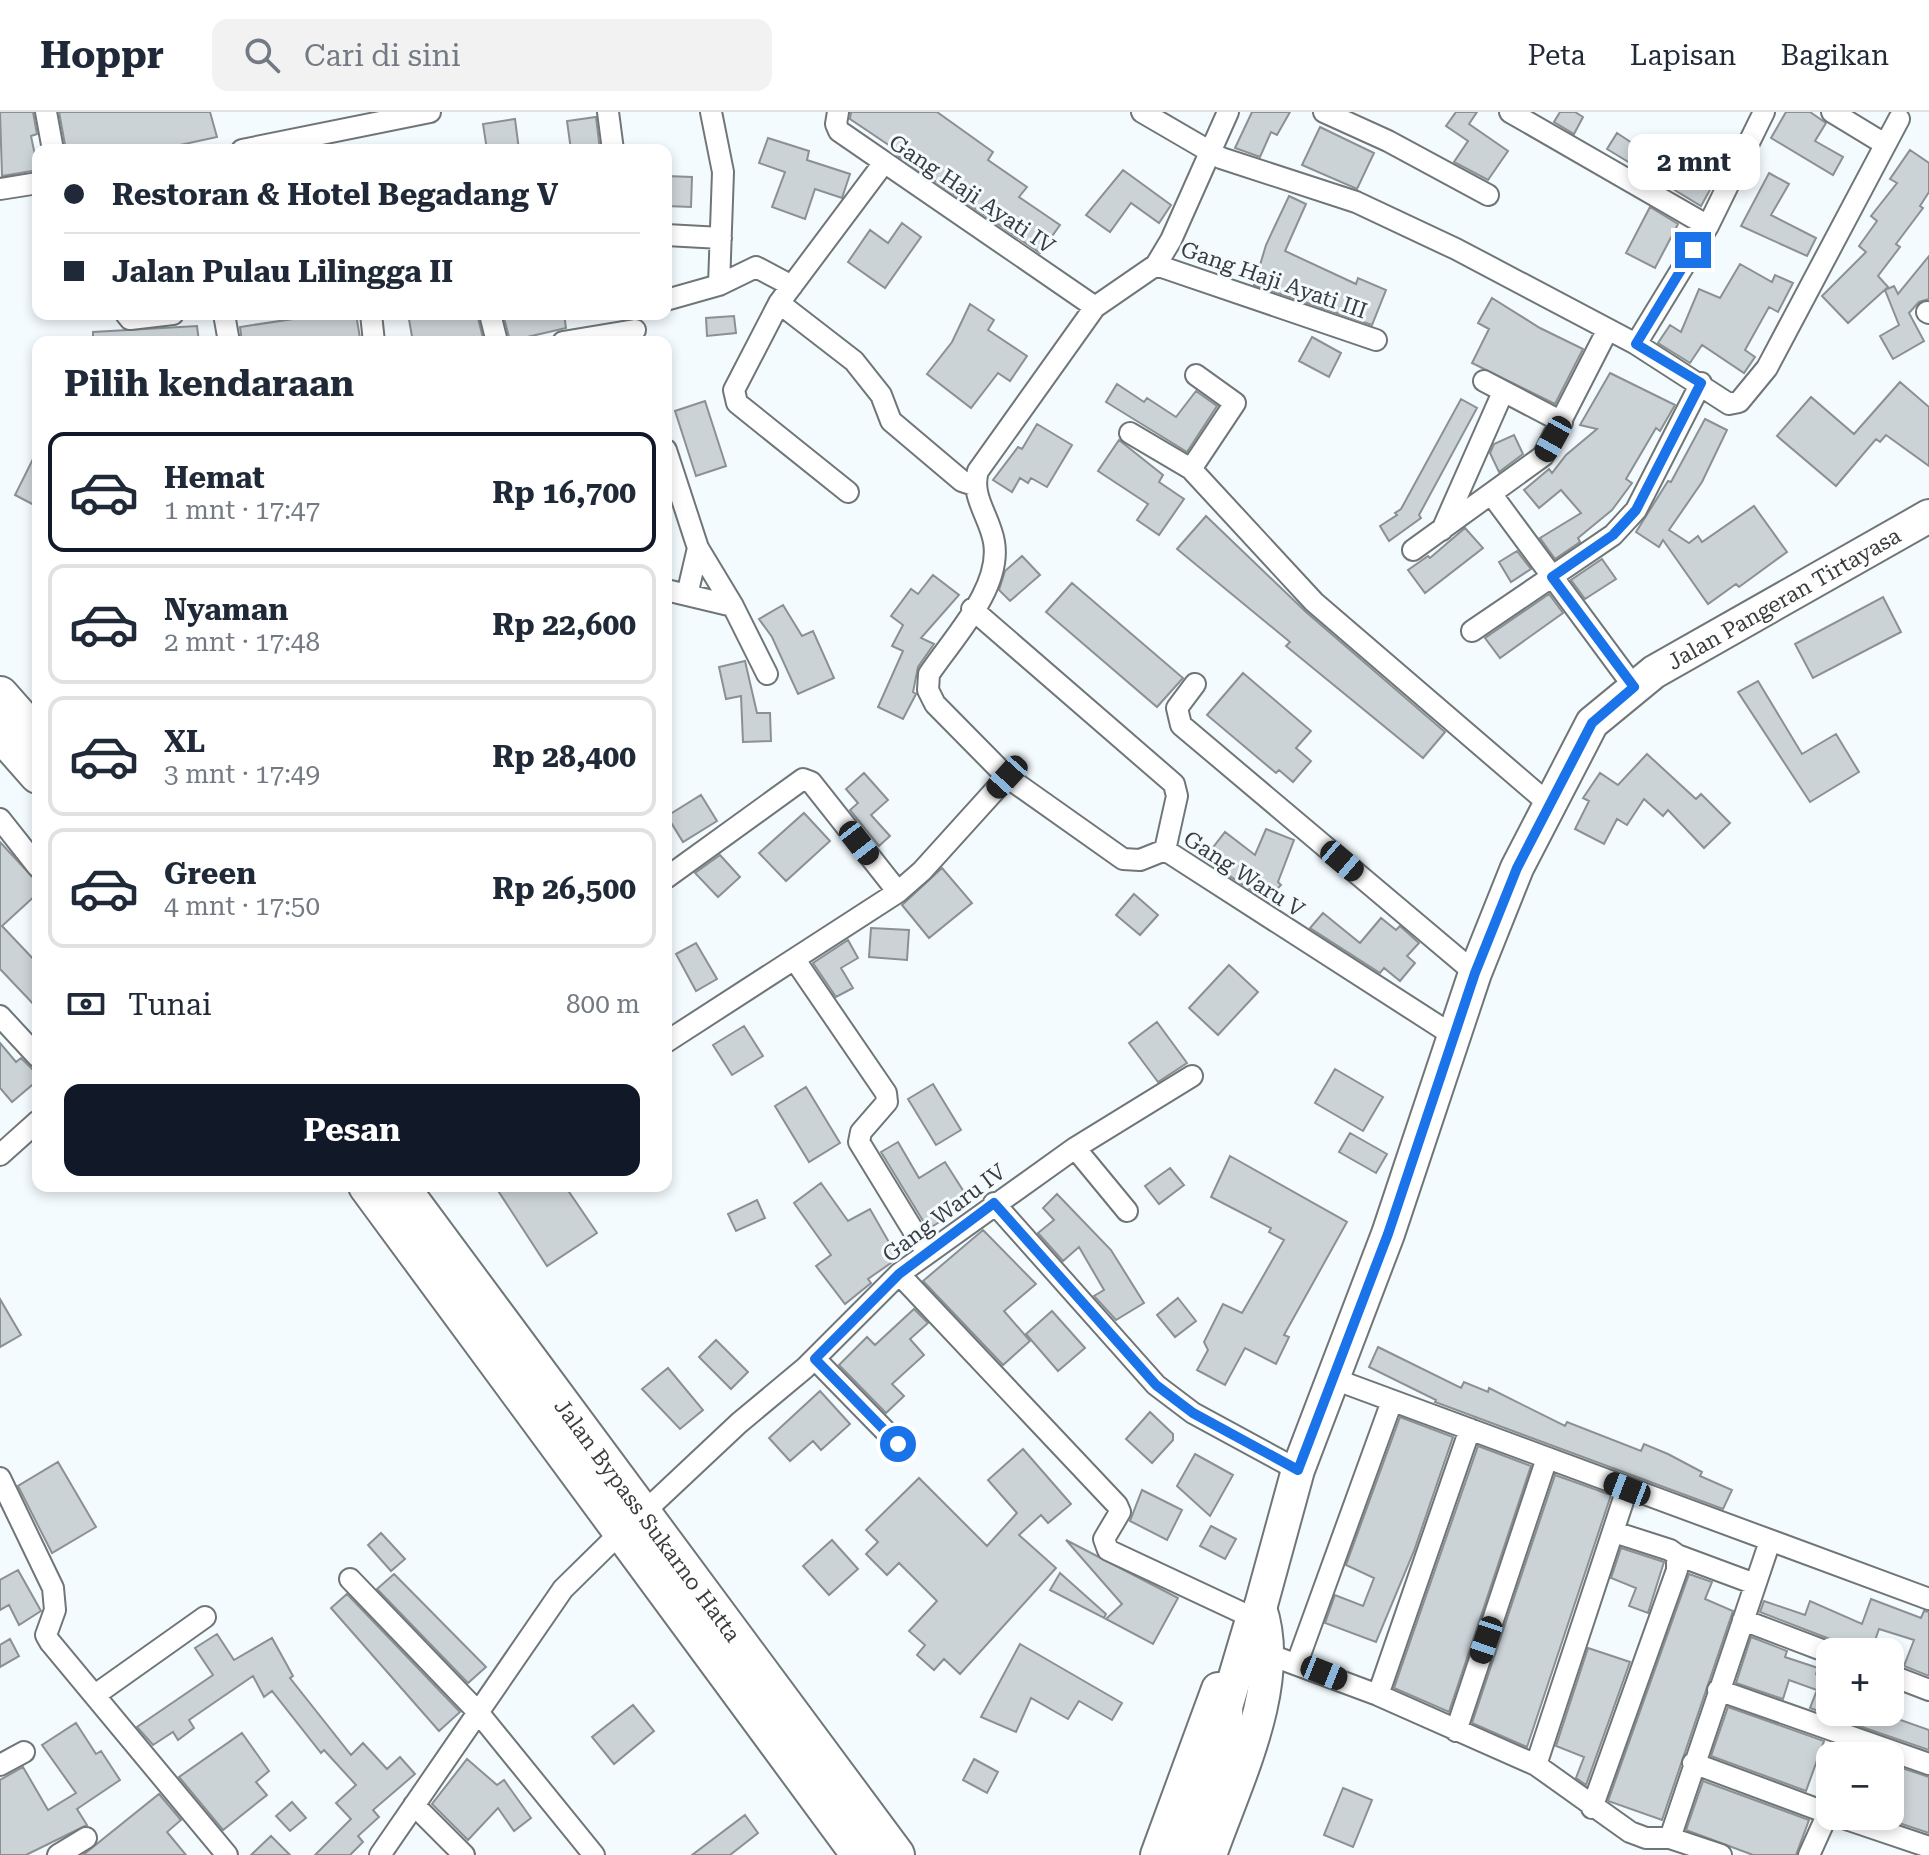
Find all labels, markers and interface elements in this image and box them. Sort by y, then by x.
search box [212,19,772,91]
text: Hoppr [40,33,164,77]
icon: search [240,33,284,77]
text: Cari di sini [304,38,460,73]
text: Peta [1528,39,1586,72]
text: Lapisan [1630,39,1736,72]
text: Bagikan [1780,39,1889,72]
street label: Gang Haji Ayati IV [885,129,1060,259]
callout: 2 mnt [1627,134,1759,190]
text: 2 mnt [1657,147,1731,177]
text: Restoran & Hotel Begadang V [112,177,558,212]
route end [1675,232,1711,268]
street label: Gang Haji Ayati III [1178,236,1370,324]
text: Jalan Pulau Lilingga II [112,254,453,289]
text: Pilih kendaraan [64,363,354,405]
car [1531,412,1575,466]
icon: car [68,456,140,528]
text: Hemat [164,460,265,495]
text: Rp 16,700 [492,475,636,510]
text: 1 mnt · 17:47 [164,495,320,525]
street label: Jalan Pangeran Tirtayasa [1663,522,1905,674]
icon: car [68,588,140,660]
text: Nyaman [164,592,289,627]
text: Rp 22,600 [492,607,636,642]
text: 2 mnt · 17:48 [164,627,320,657]
icon: car [68,720,140,792]
text: XL [164,724,205,759]
text: Rp 28,400 [492,739,636,774]
car [982,751,1032,803]
text: 3 mnt · 17:49 [164,759,320,789]
car [835,817,883,869]
street label: Gang Waru V [1179,826,1309,923]
car [1316,836,1368,886]
icon: car [68,852,140,924]
text: Green [164,856,256,891]
text: Rp 26,500 [492,871,636,906]
text: 4 mnt · 17:50 [164,891,320,921]
icon: cash [64,982,108,1026]
text: Tunai [128,987,212,1022]
text: 800 m [566,989,640,1019]
button: Pesan [64,1084,640,1176]
street label: Gang Waru IV [878,1158,1011,1267]
street label: Jalan Bypass Sukarno Hatta [550,1394,746,1647]
route start [880,1426,916,1462]
car [1600,1469,1654,1509]
car [1467,1613,1505,1667]
map controls [1816,1638,1904,1830]
button: + [1816,1638,1904,1726]
car [1297,1653,1351,1693]
button: − [1816,1742,1904,1830]

